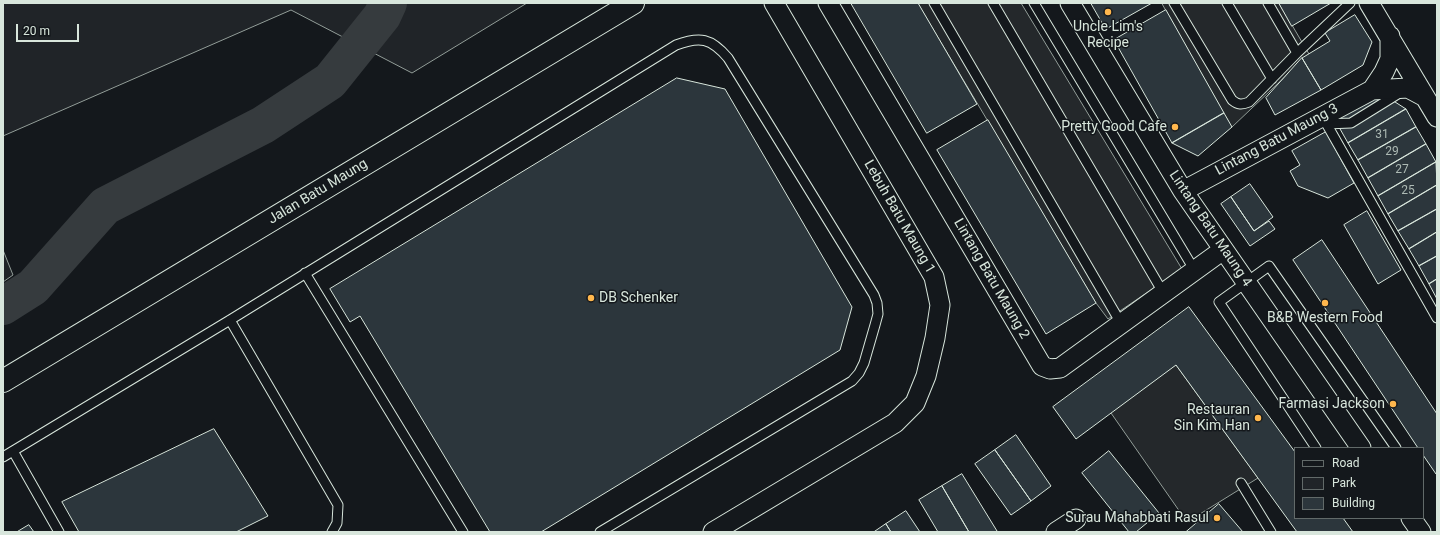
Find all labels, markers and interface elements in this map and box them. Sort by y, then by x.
marker: Uncle Lim's Recipe [1103,7,1113,17]
scale bar [18,16,81,42]
place label: Uncle Lim's Recipe [1073,19,1143,52]
text: 20 m [23,24,50,38]
street label: Lintang Batu Maung 3 [1213,101,1341,179]
place label: Pretty Good Cafe [1061,119,1167,135]
marker: Pretty Good Cafe [1170,122,1180,132]
house number: 31 [1375,128,1389,142]
house number: 29 [1385,145,1399,159]
street label: Jalan Batu Maung [265,156,371,228]
street label: Lebuh Batu Maung 1 [860,157,938,277]
house number: 27 [1395,163,1409,177]
street label: Lintang Batu Maung 4 [1165,168,1255,290]
house number: 25 [1401,184,1415,198]
street label: Lintang Batu Maung 2 [950,216,1032,342]
place label: DB Schenker [599,290,678,306]
marker: DB Schenker [586,293,596,303]
marker: B&B Western Food [1320,298,1330,308]
place label: B&B Western Food [1267,310,1383,326]
place label: Farmasi Jackson [1278,396,1385,412]
marker: Farmasi Jackson [1388,399,1398,409]
place label: Restauran Sin Kim Han [1174,402,1250,434]
marker: Restauran Sin Kim Han [1253,413,1263,423]
legend [1294,447,1424,519]
text: Road [1332,456,1360,470]
text: Park [1332,476,1356,490]
text: Building [1332,496,1375,510]
place label: Surau Mahabbati Rasul [1065,510,1209,526]
marker: Surau Mahabbati Rasul [1212,513,1222,523]

